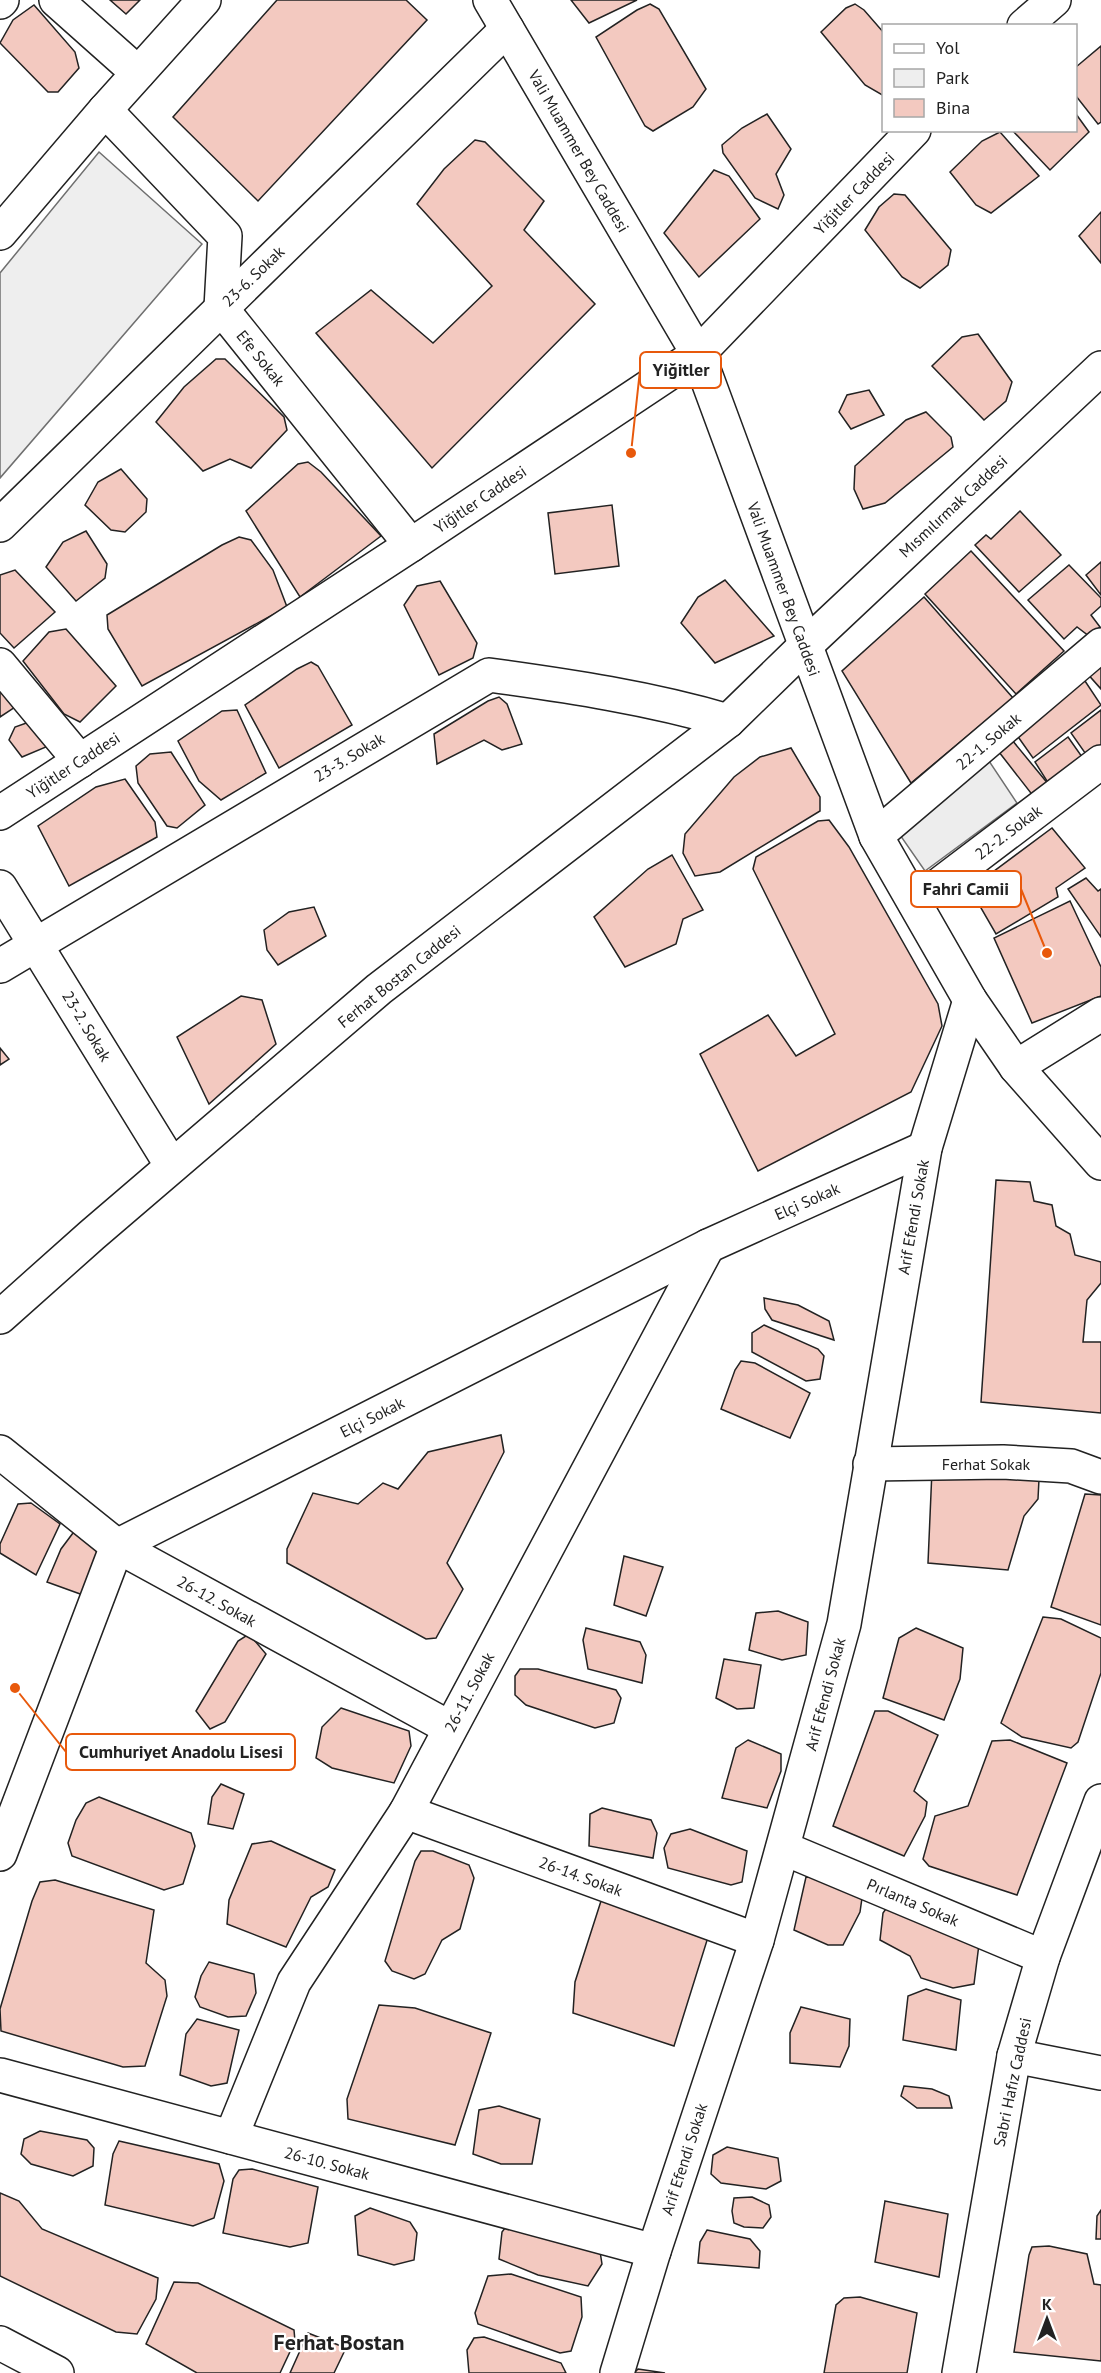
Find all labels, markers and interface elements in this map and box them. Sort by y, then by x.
legend [882,24,1077,132]
text: Yol [936,36,960,59]
street label: Vali Muammer Bey Caddesi [524,65,634,236]
text: Park [936,66,969,89]
text: Bina [936,96,970,119]
street label: Yiğitler Caddesi [810,147,898,239]
street label: 23-6. Sokak [218,241,288,311]
street label: Efe Sokak [232,326,290,390]
callout: Yiğitler [640,352,721,388]
text: Yiğitler [651,358,710,381]
street label: Mısmılırmak Caddesi [895,451,1011,561]
street label: Yiğitler Caddesi [430,461,530,537]
street label: Vali Muammer Bey Caddesi [743,498,825,679]
street label: 22-1. Sokak [951,708,1025,774]
street label: Yiğitler Caddesi [23,727,123,803]
street label: 23-3. Sokak [310,728,388,786]
street label: 22-2. Sokak [971,800,1046,864]
callout: Fahri Camii [911,871,1021,907]
text: Fahri Camii [923,877,1009,900]
street label: Ferhat Bostan Caddesi [333,920,465,1032]
street label: 23-2. Sokak [58,987,116,1065]
street label: Arif Efendi Sokak [893,1158,933,1276]
street label: Elçi Sokak [771,1178,843,1224]
street label: Elçi Sokak [337,1392,408,1442]
street label: Ferhat Sokak [942,1454,1031,1474]
street label: 26-12. Sokak [174,1571,260,1631]
street label: Arif Efendi Sokak [800,1635,850,1753]
street label: 26-11. Sokak [440,1648,499,1735]
callout: Cumhuriyet Anadolu Lisesi [66,1734,295,1770]
text: Cumhuriyet Anadolu Lisesi [79,1740,283,1763]
street label: 26-14. Sokak [536,1852,626,1900]
street label: Pırlanta Sokak [864,1874,962,1930]
street label: Sabri Hafız Caddesi [989,2016,1035,2148]
street label: Arif Efendi Sokak [657,2100,712,2217]
street label: 26-10. Sokak [282,2142,372,2184]
north arrow [1017,2289,1077,2349]
text: K [1042,2294,1052,2314]
district label: Ferhat Bostan [274,2328,404,2356]

